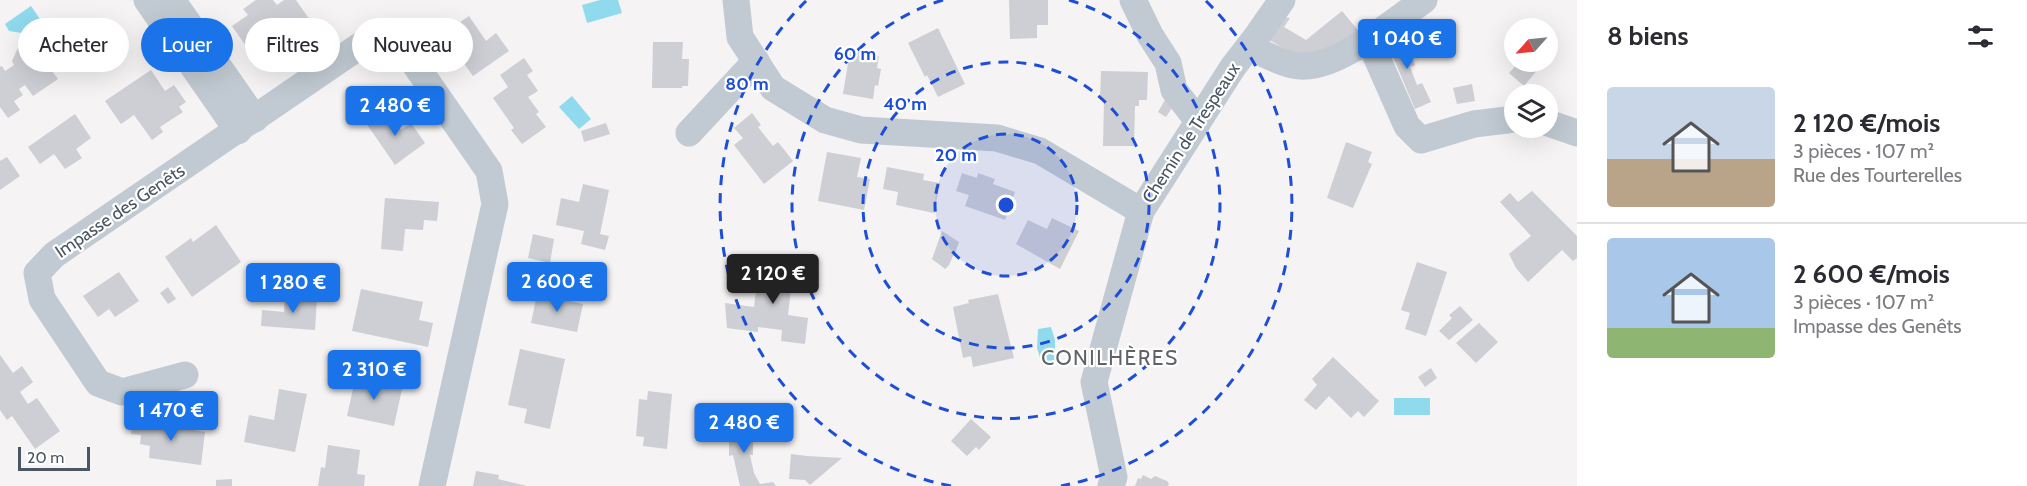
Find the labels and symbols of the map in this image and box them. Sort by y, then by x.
north arrow [1504,18,1558,72]
pin: 1 040 € [1352,19,1462,70]
text: 60 m [834,43,876,65]
street label: Chemin de Trespeaux [1137,58,1245,207]
text: 80 m [725,73,769,95]
pin: 2 480 € [340,86,450,137]
text: 40 m [883,93,927,115]
text: 20 m [935,144,977,166]
street label: Impasse des Genêts [51,159,189,263]
centre of rings [996,195,1016,215]
pin: 2 120 € [718,254,828,305]
pin: 2 600 € [502,262,612,313]
pin: 1 280 € [238,263,348,314]
district label: CONILHÈRES [1041,345,1179,370]
pin: 2 310 € [319,350,429,401]
pin: 1 470 € [116,391,226,442]
pin: 2 480 € [689,403,799,454]
scale bar [18,444,90,472]

